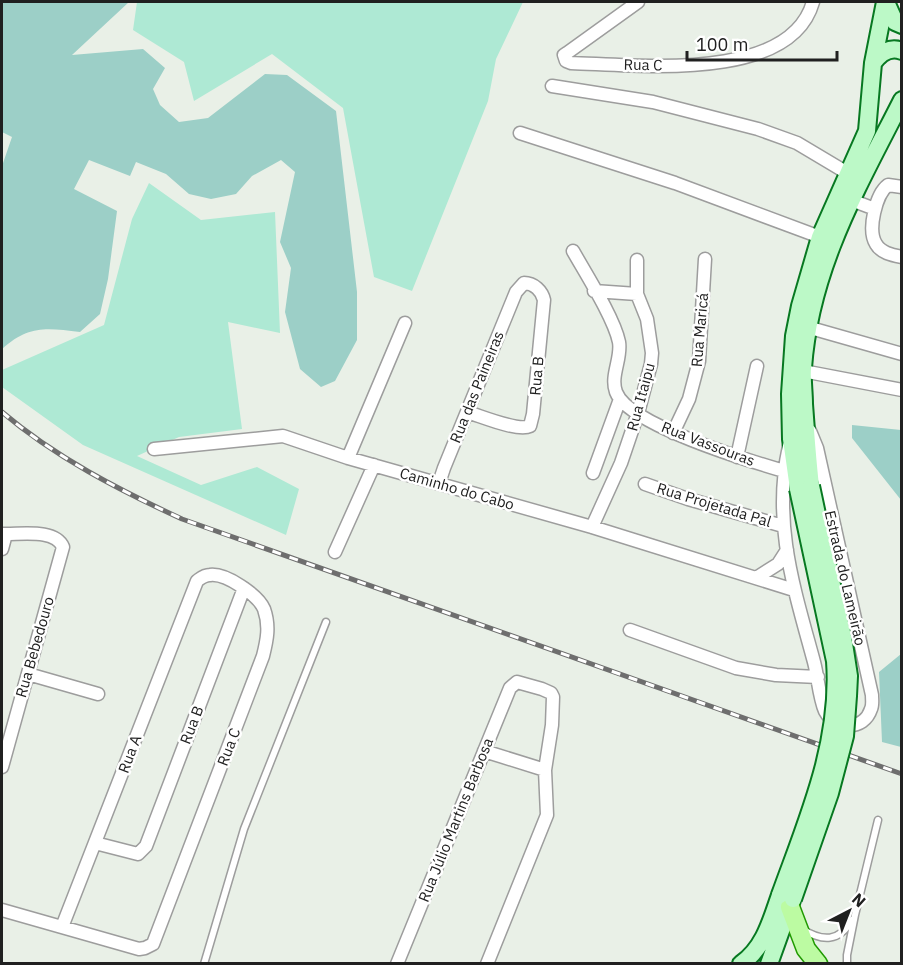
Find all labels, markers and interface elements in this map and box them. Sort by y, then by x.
scale bar [687,24,837,62]
text: 100 m [696,33,748,56]
street label: Rua C [623,55,663,74]
street label: Rua Maricá [687,292,712,368]
street label: Rua das Paineiras [445,328,508,446]
street label: Rua B [525,355,548,396]
street label: Rua Itaipu [622,361,659,433]
street label: Rua Vassouras [659,417,758,470]
street label: Caminho do Cabo [398,463,517,514]
street label: Rua Projetada Pal [654,478,774,531]
street label: Estrada do Lameirão [821,509,870,647]
street label: Rua Bebedouro [11,594,58,700]
street label: Rua B [176,703,207,747]
street label: Rua C [213,725,244,768]
street label: Rua A [114,732,146,776]
street label: Rua Júlio Martins Barbosa [414,735,497,905]
north arrow [819,881,879,941]
text: N [848,889,870,911]

